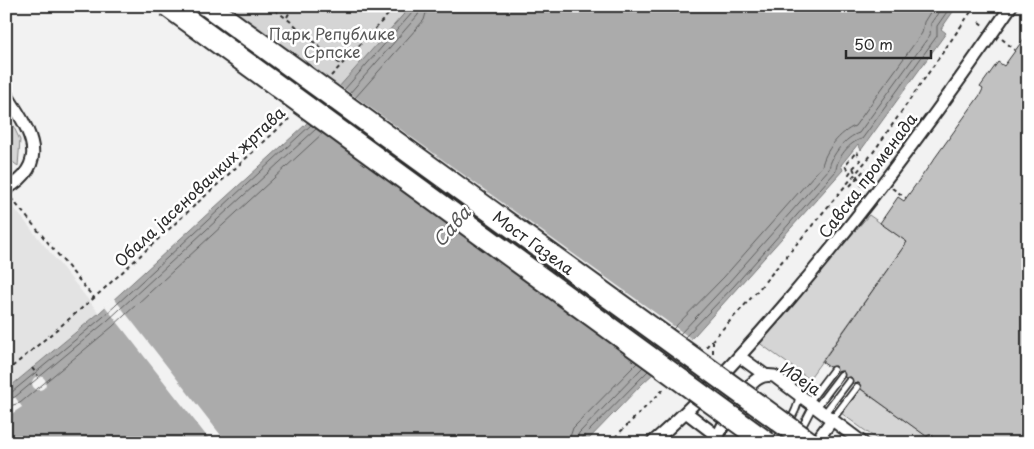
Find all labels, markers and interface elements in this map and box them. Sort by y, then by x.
park label: Парк Републике Српске [269,21,395,63]
scale bar [846,28,932,60]
text: 50 m [854,32,893,55]
street label: Обала јасеновачких жртава [108,100,290,272]
street label: Савска променада [812,107,922,243]
water label: Сава [426,199,477,252]
street label: Мост Газела [488,204,580,280]
street label: Идеја [776,356,826,400]

